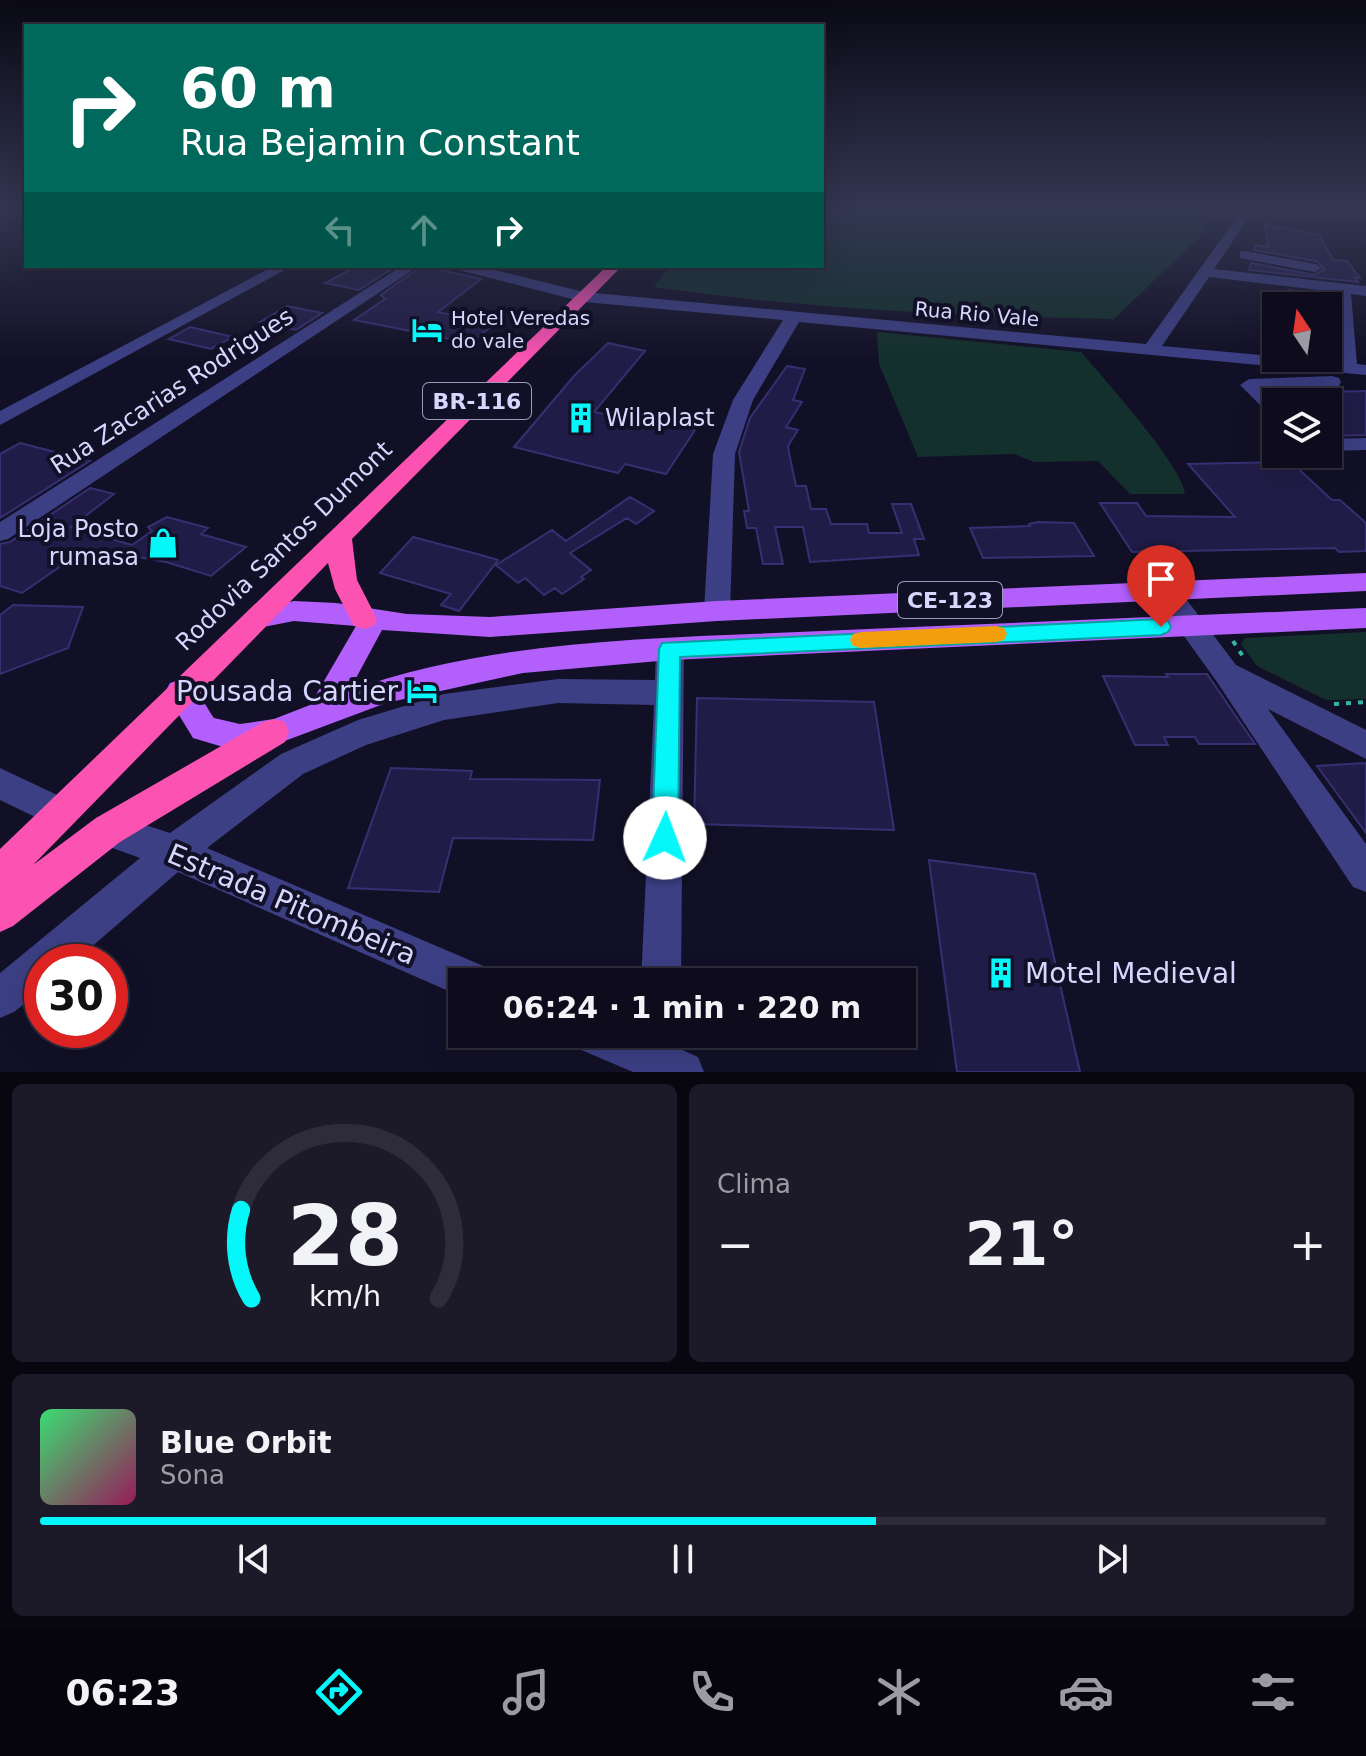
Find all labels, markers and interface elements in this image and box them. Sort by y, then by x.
text: 60 m [180,55,336,120]
icon: right [48,56,152,160]
text: Rua Bejamin Constant [180,122,580,163]
icon: left [318,208,362,252]
icon: ahead [402,208,446,252]
icon: right [486,208,530,252]
north arrow [1262,292,1342,372]
map controls [1262,292,1342,468]
street label: Rua Rio Vale [914,297,1040,331]
street label: Rua Zacarias Rodrigues [46,302,298,480]
place label: Hotel Veredas do vale [451,306,590,353]
hotel icon: Hotel Veredas do vale [410,313,444,347]
road number: BR-116 [423,383,531,419]
button: layers [1262,388,1342,468]
building icon: Wilaplast [564,401,598,435]
place label: Wilaplast [605,404,715,432]
street label: Rodovia Santos Dumont [170,435,398,657]
place label: Loja Posto rumasa [17,515,139,571]
shop icon: Loja Posto rumasa [146,526,180,560]
pin [1127,545,1195,627]
icon: arrive [1139,557,1183,601]
road number: CE-123 [898,582,1002,618]
hotel icon: Pousada Cartier [405,674,439,708]
place label: Pousada Cartier [176,675,398,708]
position arrow [623,796,707,880]
street label: Estrada Pitombeira [163,837,421,972]
speed limit sign: 30 [24,944,128,1048]
building icon: Motel Medieval [984,956,1018,990]
place label: Motel Medieval [1025,957,1237,990]
text: 06:24 · 1 min · 220 m [503,990,861,1025]
text: Clima [717,1169,791,1199]
text: 28 [287,1188,402,1285]
text: 21° [965,1209,1078,1279]
text: − [717,1219,754,1270]
text: + [1289,1219,1326,1270]
text: km/h [308,1279,381,1313]
text: Blue Orbit [160,1425,332,1460]
text: Sona [160,1460,225,1490]
icon: previous [232,1537,276,1581]
icon: pause [661,1537,705,1581]
icon: next [1090,1537,1134,1581]
icon: directions [311,1664,367,1720]
icon: music [498,1664,554,1720]
icon: phone [684,1664,740,1720]
icon: climate [871,1664,927,1720]
icon: car [1058,1664,1114,1720]
icon: filters [1245,1664,1301,1720]
text: 06:23 [65,1672,180,1713]

